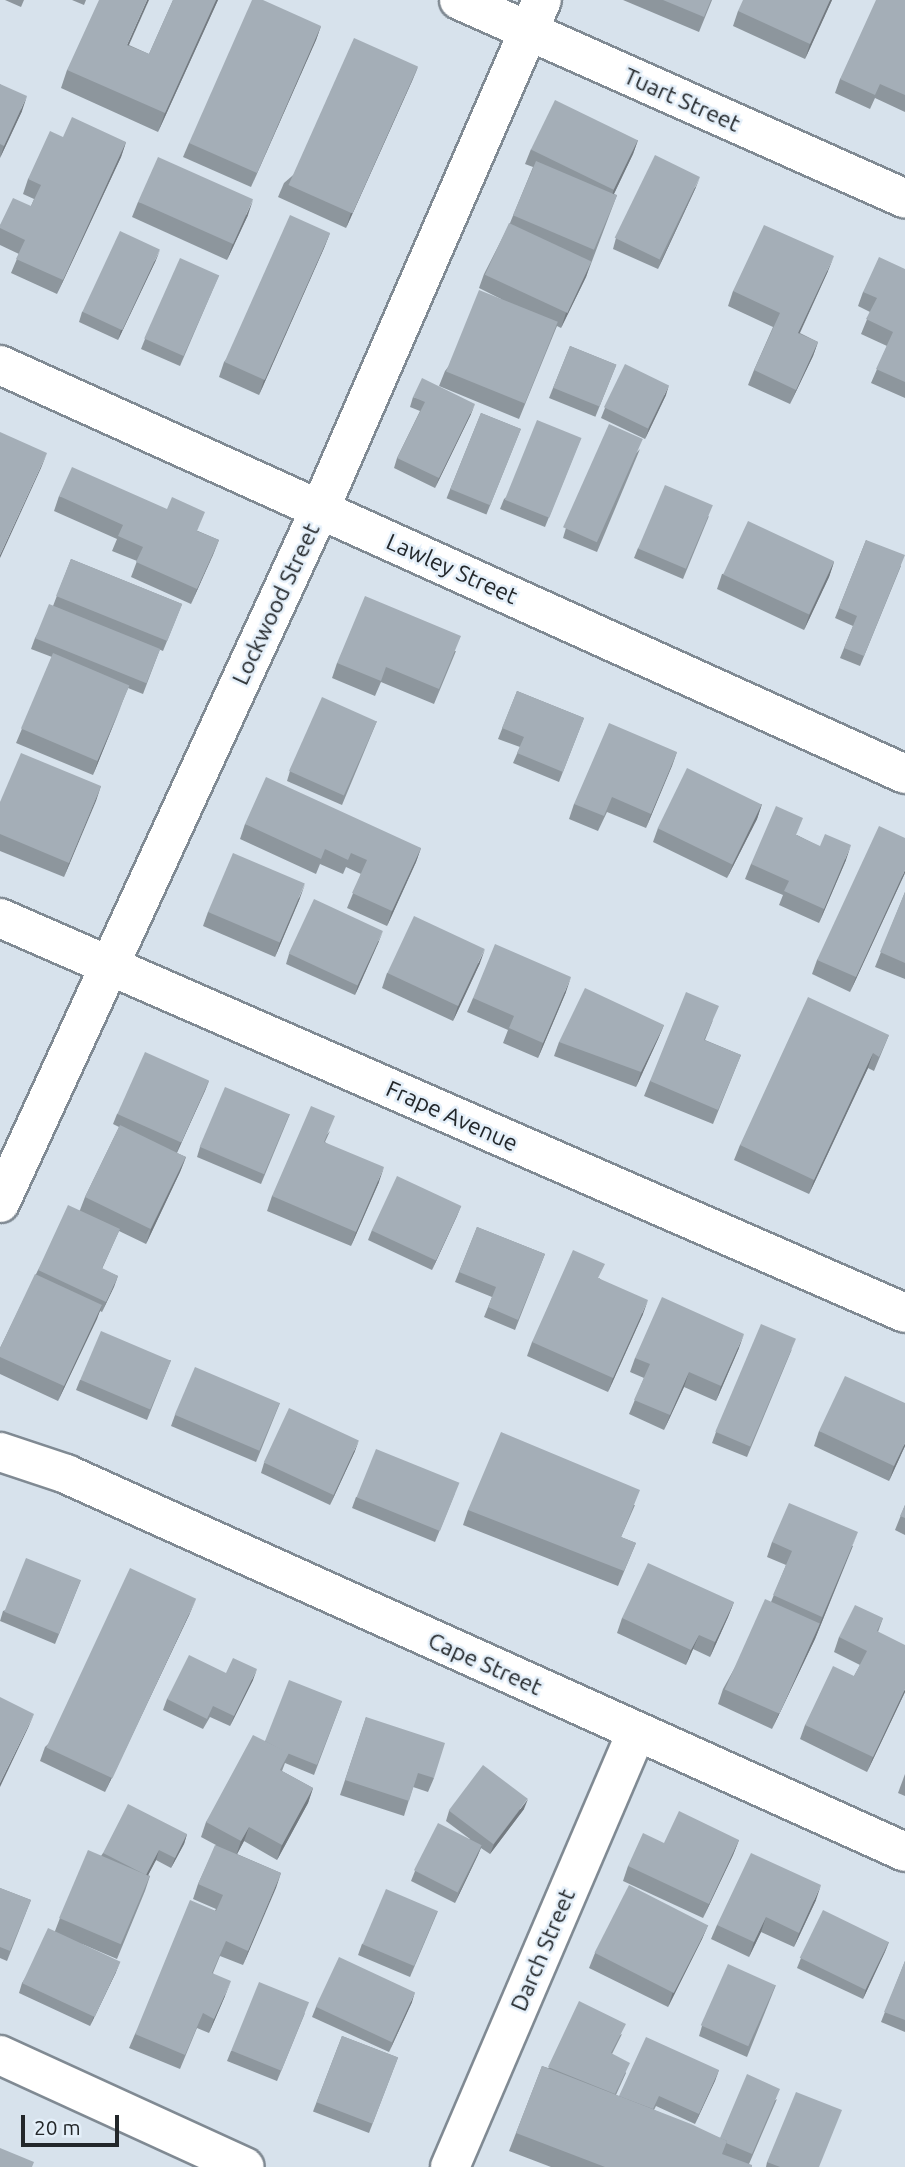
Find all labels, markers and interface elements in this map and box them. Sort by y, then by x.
street label: Tuart Street [620,62,744,138]
street label: Lockwood Street [226,519,326,689]
street label: Lawley Street [382,528,522,610]
street label: Frape Avenue [382,1075,522,1157]
street label: Cape Street [424,1627,546,1701]
street label: Darch Street [505,1885,581,2015]
scale bar [24,2100,122,2144]
text: 20 m [34,2115,81,2139]

